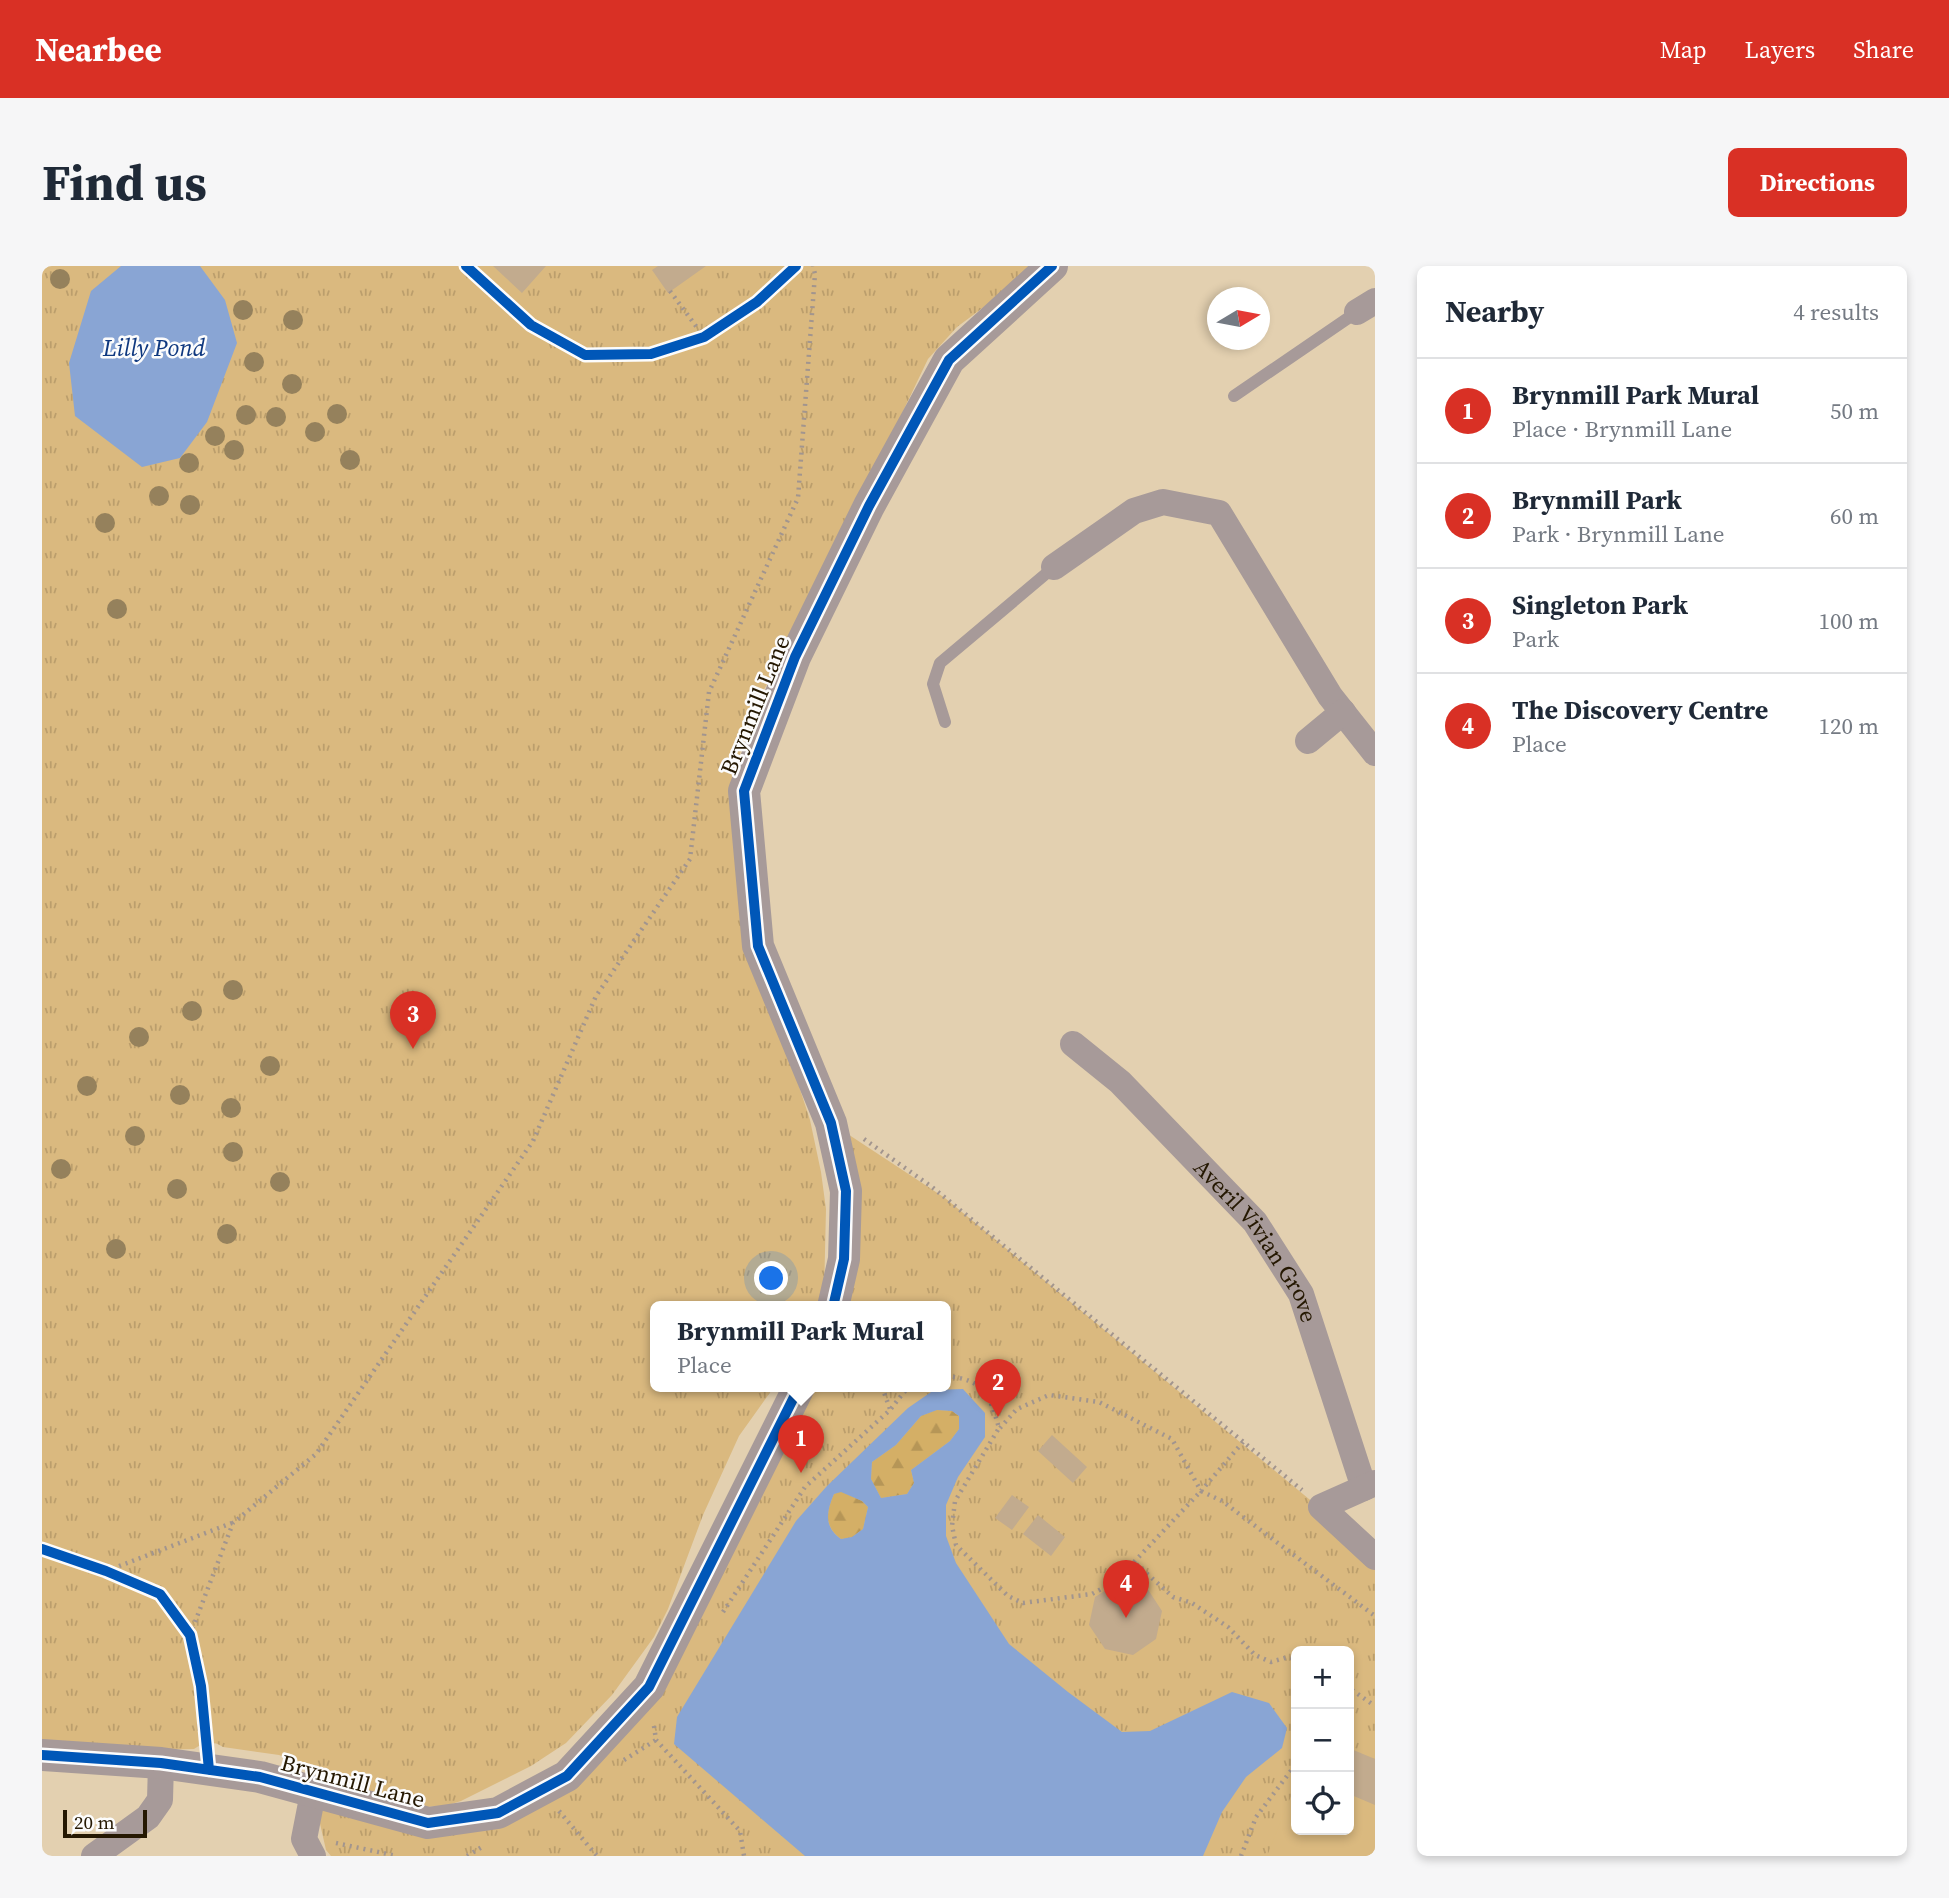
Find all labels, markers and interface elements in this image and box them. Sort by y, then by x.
text: Nearbee [35,27,162,72]
text: Map [1660,33,1707,66]
text: Layers [1745,33,1815,66]
text: Share [1853,33,1914,66]
button: Directions [1728,148,1907,217]
text: Find us [42,149,207,216]
north arrow [1207,287,1270,350]
text: Nearby [1445,291,1544,332]
text: 4 results [1793,296,1879,328]
water label: Lilly Pond [102,331,206,364]
text: Brynmill Park Mural [1512,377,1759,413]
text: 1 [1462,395,1474,427]
text: 50 m [1830,395,1879,427]
text: Place · Brynmill Lane [1512,413,1732,445]
text: Brynmill Park [1512,482,1682,518]
text: 2 [1462,500,1474,532]
text: 60 m [1830,500,1879,532]
text: Park · Brynmill Lane [1512,518,1725,550]
text: Singleton Park [1512,587,1688,623]
text: 3 [1462,605,1474,637]
text: 100 m [1818,605,1879,637]
text: Park [1512,623,1559,655]
street label: Brynmill Lane [712,631,798,779]
text: The Discovery Centre [1512,692,1768,728]
text: 4 [1462,710,1474,742]
text: 120 m [1818,710,1879,742]
text: Place [1512,728,1567,760]
pin: 3 [390,991,436,1049]
street label: Averil Vivian Grove [1186,1152,1325,1326]
your location [754,1261,788,1295]
popup [650,1301,951,1392]
text: Brynmill Park Mural [677,1313,924,1349]
text: Place [677,1349,732,1381]
pin: 2 [975,1359,1021,1417]
pin: 1 [778,1415,824,1473]
pin: 4 [1103,1560,1149,1618]
map controls [1291,1646,1354,1835]
button: + [1291,1646,1354,1709]
button: − [1291,1709,1354,1772]
street label: Brynmill Lane [277,1746,429,1816]
button: locate [1291,1772,1354,1835]
scale bar [63,1807,147,1839]
text: 20 m [74,1809,115,1835]

